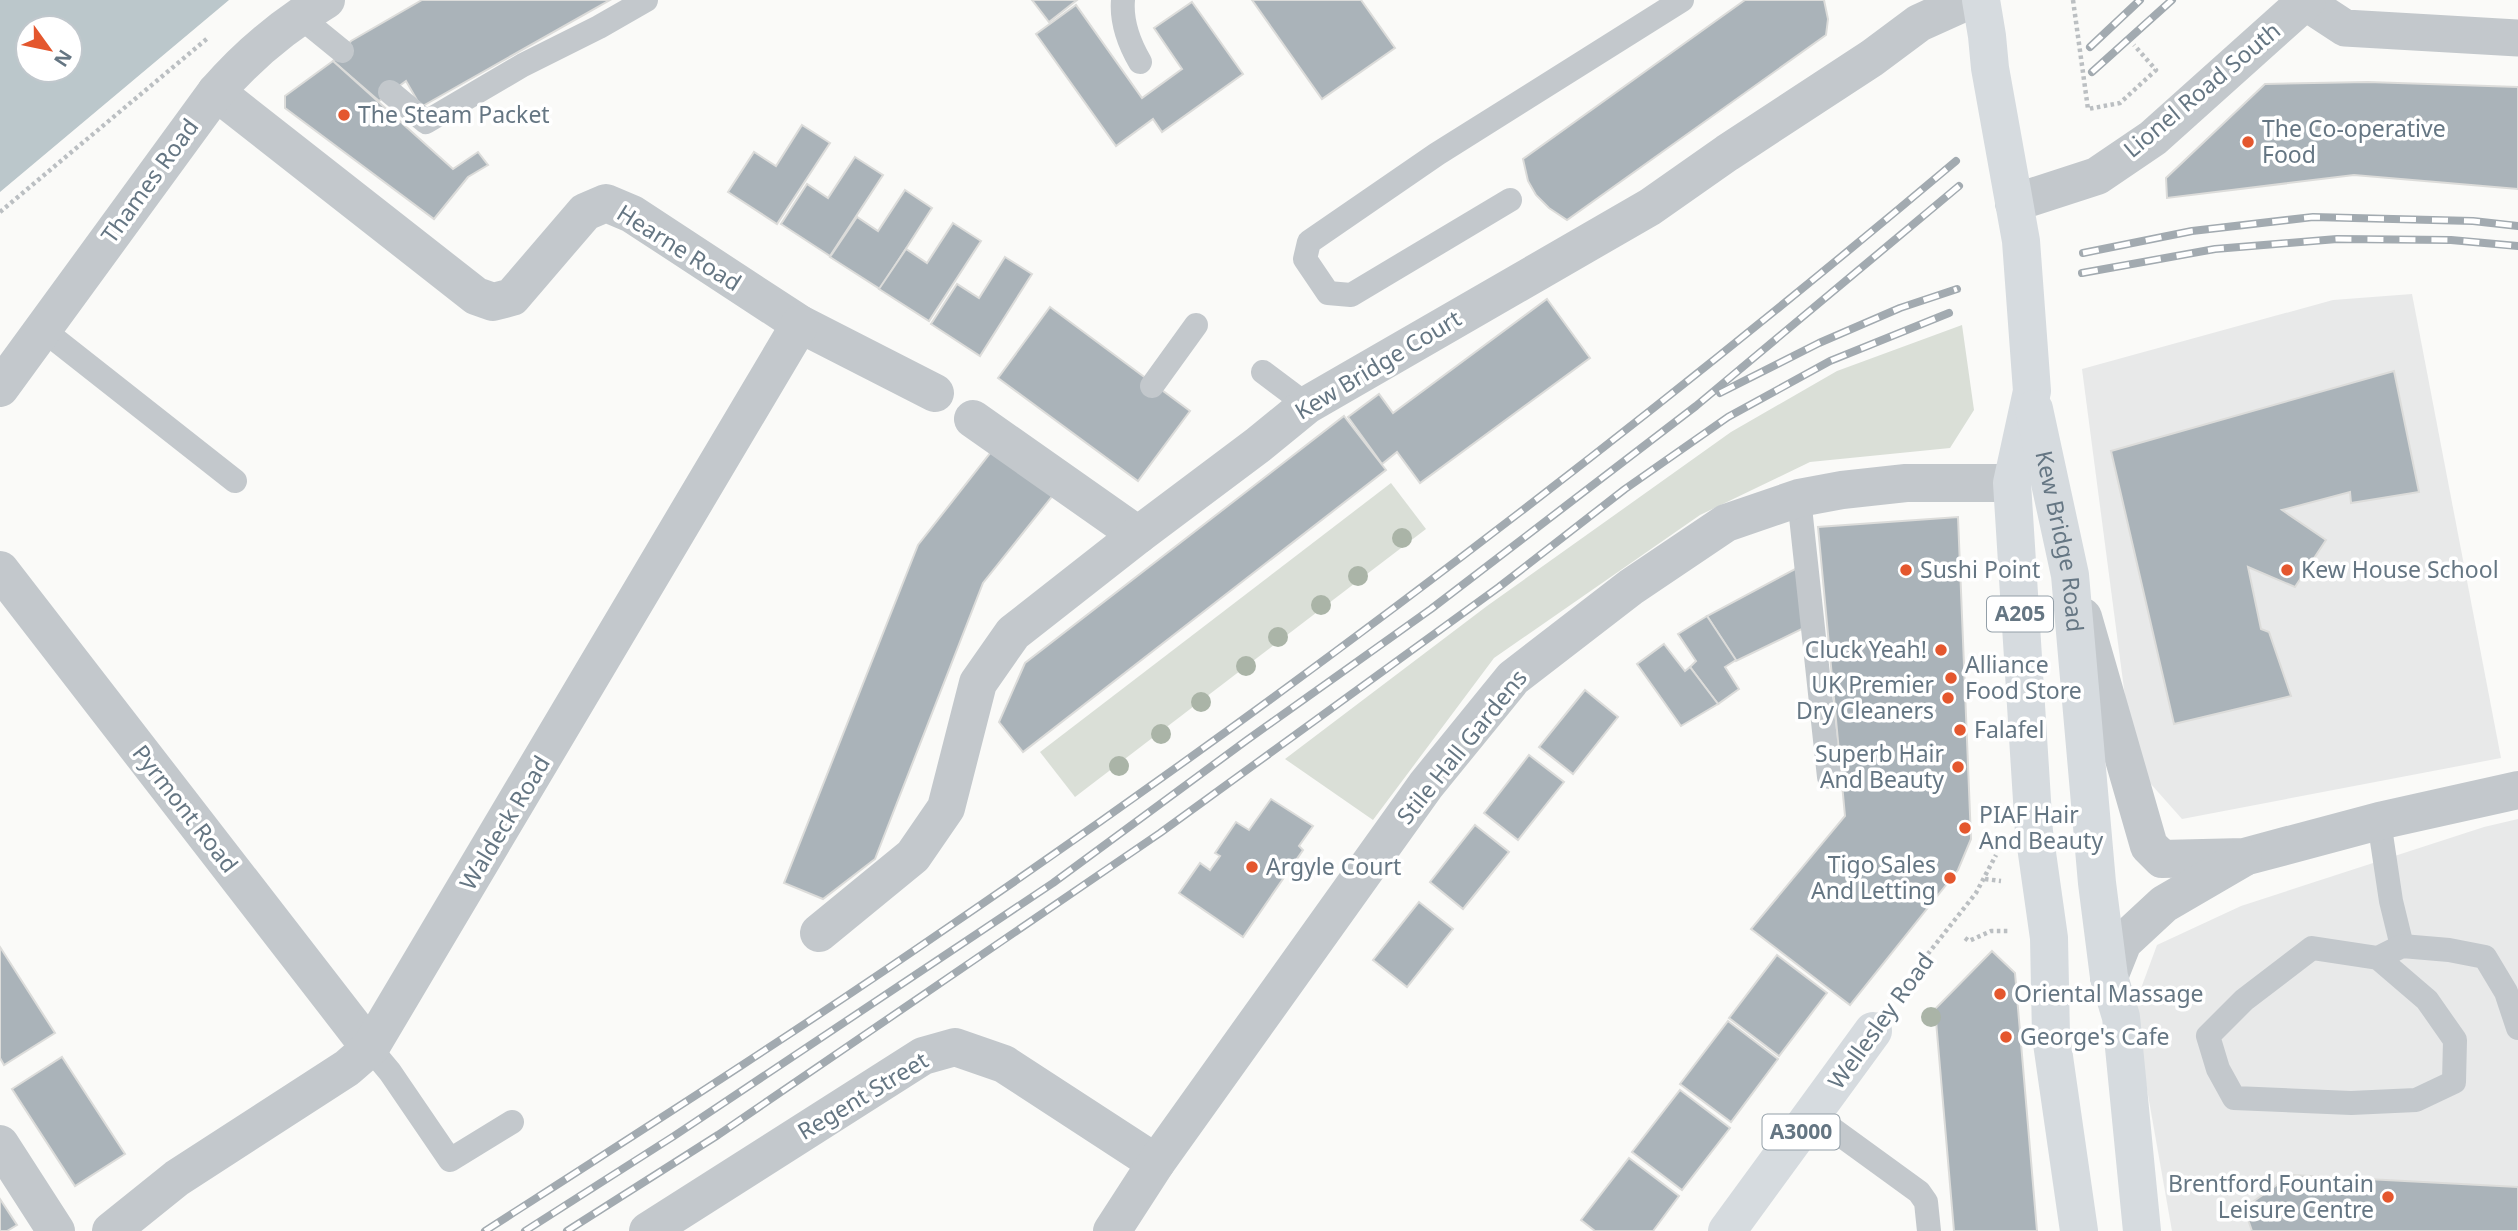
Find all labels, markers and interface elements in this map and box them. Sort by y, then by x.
north arrow [14,14,84,84]
street label: Lionel Road South [2116,14,2287,164]
text: N [48,45,78,72]
place label: The Steam Packet [358,98,550,130]
marker: The Steam Packet [336,107,352,123]
street label: Thames Road [93,112,205,249]
place label: The Co-operative Food [2262,112,2446,170]
marker: The Co-operative Food [2240,134,2256,150]
street label: Hearne Road [611,196,748,298]
street label: Kew Bridge Court [1288,302,1467,427]
street label: Kew Bridge Road [2028,448,2092,633]
place label: Sushi Point [1920,553,2040,585]
place label: Kew House School [2301,553,2499,585]
marker: Sushi Point [1898,562,1914,578]
marker: Kew House School [2279,562,2295,578]
road number: A205 [1987,596,2053,632]
place label: Cluck Yeah! [1805,633,1927,665]
marker: Cluck Yeah! [1933,642,1949,658]
place label: Alliance Food Store [1965,648,2082,706]
street label: Stile Hall Gardens [1389,662,1534,830]
place label: UK Premier Dry Cleaners [1796,668,1934,726]
marker: Alliance Food Store [1943,670,1959,686]
marker: UK Premier Dry Cleaners [1940,690,1956,706]
place label: Falafel [1974,713,2045,745]
marker: Falafel [1952,722,1968,738]
place label: Superb Hair And Beauty [1815,737,1944,795]
street label: Pyrmont Road [126,738,246,879]
street label: Waldeck Road [451,749,557,896]
marker: Superb Hair And Beauty [1950,759,1966,775]
place label: PIAF Hair And Beauty [1979,798,2103,856]
marker: PIAF Hair And Beauty [1957,820,1973,836]
place label: Tigo Sales And Letting [1811,848,1936,906]
place label: Argyle Court [1266,850,1401,882]
marker: Argyle Court [1244,859,1260,875]
marker: Tigo Sales And Letting [1942,870,1958,886]
street label: Wellesley Road [1820,946,1941,1095]
place label: Oriental Massage [2014,977,2204,1009]
marker: Oriental Massage [1992,986,2008,1002]
place label: George's Cafe [2020,1020,2170,1052]
marker: George's Cafe [1998,1029,2014,1045]
street label: Regent Street [791,1044,934,1147]
road number: A3000 [1762,1114,1840,1150]
place label: Brentford Fountain Leisure Centre [2168,1167,2374,1225]
marker: Brentford Fountain Leisure Centre [2380,1189,2396,1205]

